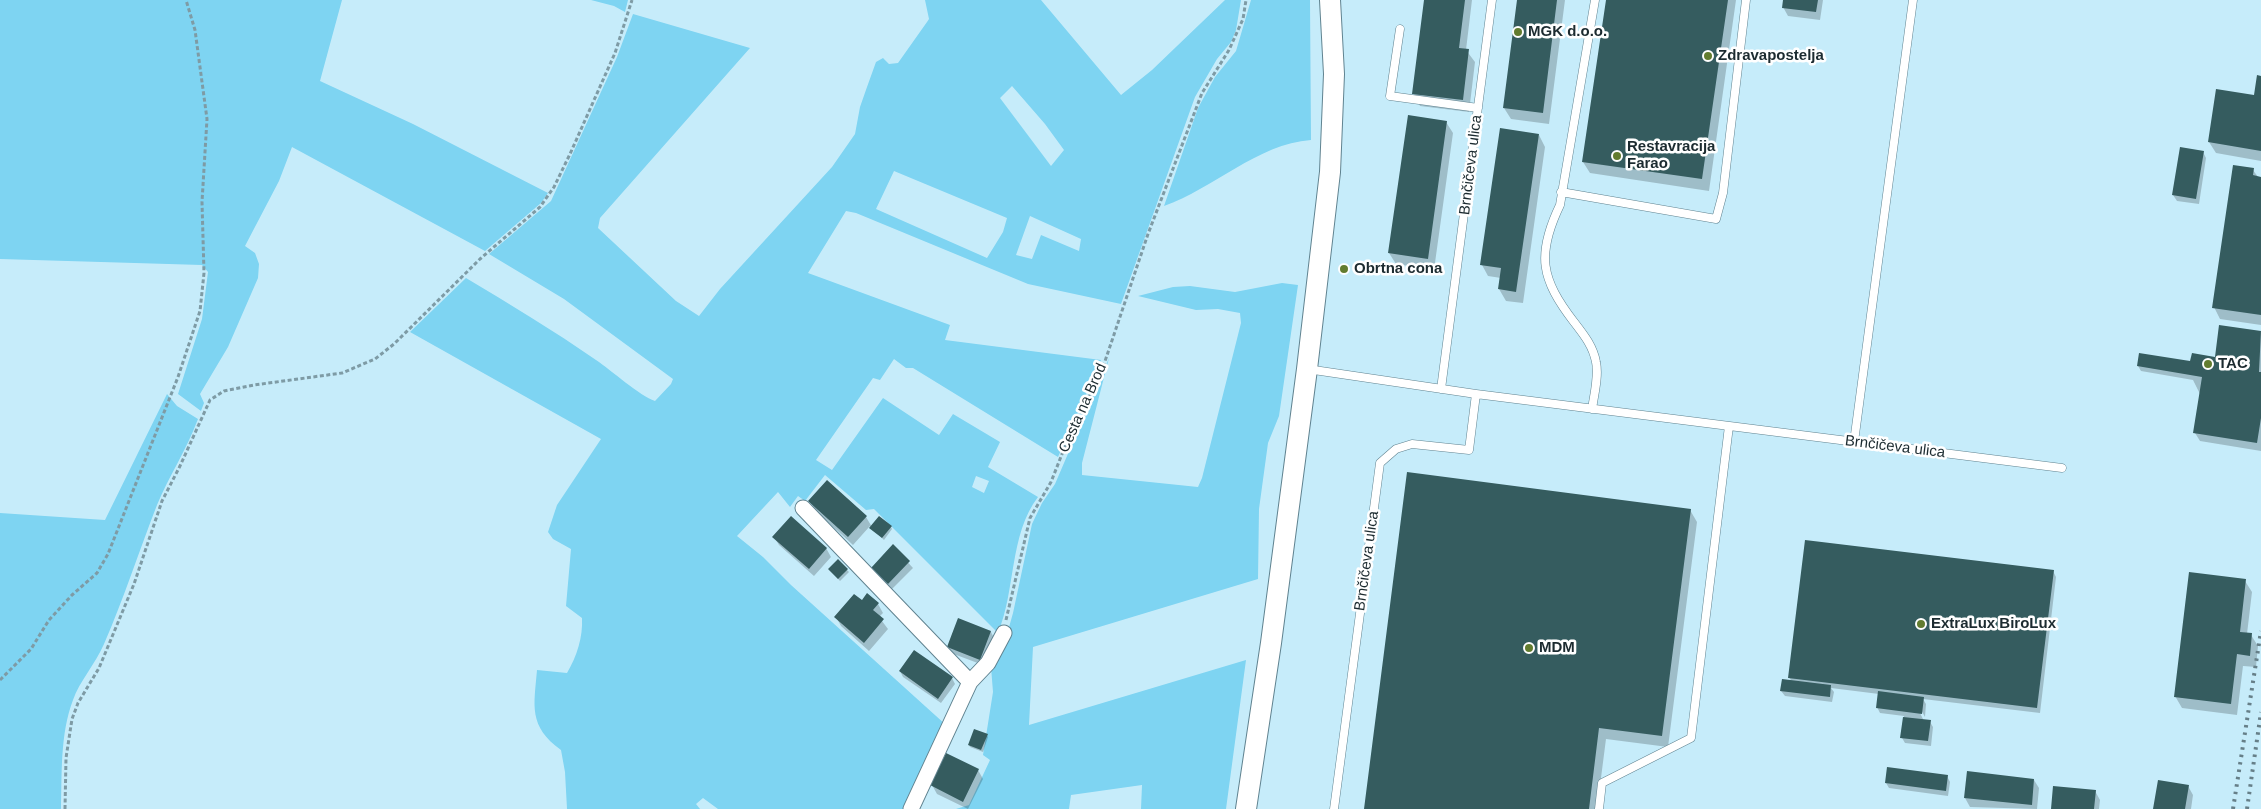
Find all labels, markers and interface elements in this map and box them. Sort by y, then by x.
place label: MGK d.o.o. [1528,23,1607,41]
marker: MGK d.o.o. [1512,26,1524,38]
place label: Zdravapostelja [1718,47,1824,65]
marker: Zdravapostelja [1702,50,1714,62]
street label: Brnčičeva ulica [1456,114,1486,216]
place label: Restavracija Farao [1627,138,1715,173]
marker: Restavracija Farao [1611,150,1623,162]
place label: Obrtna cona [1354,260,1442,278]
marker: Obrtna cona [1338,263,1350,275]
place label: TAC [2218,355,2248,373]
marker: TAC [2202,358,2214,370]
street label: Cesta na Brod [1055,361,1111,455]
street label: Brnčičeva ulica [1844,432,1946,462]
street label: Brnčičeva ulica [1351,510,1383,612]
place label: ExtraLux BiroLux [1931,615,2056,633]
marker: ExtraLux BiroLux [1915,618,1927,630]
place label: MDM [1539,639,1575,657]
marker: MDM [1523,642,1535,654]

